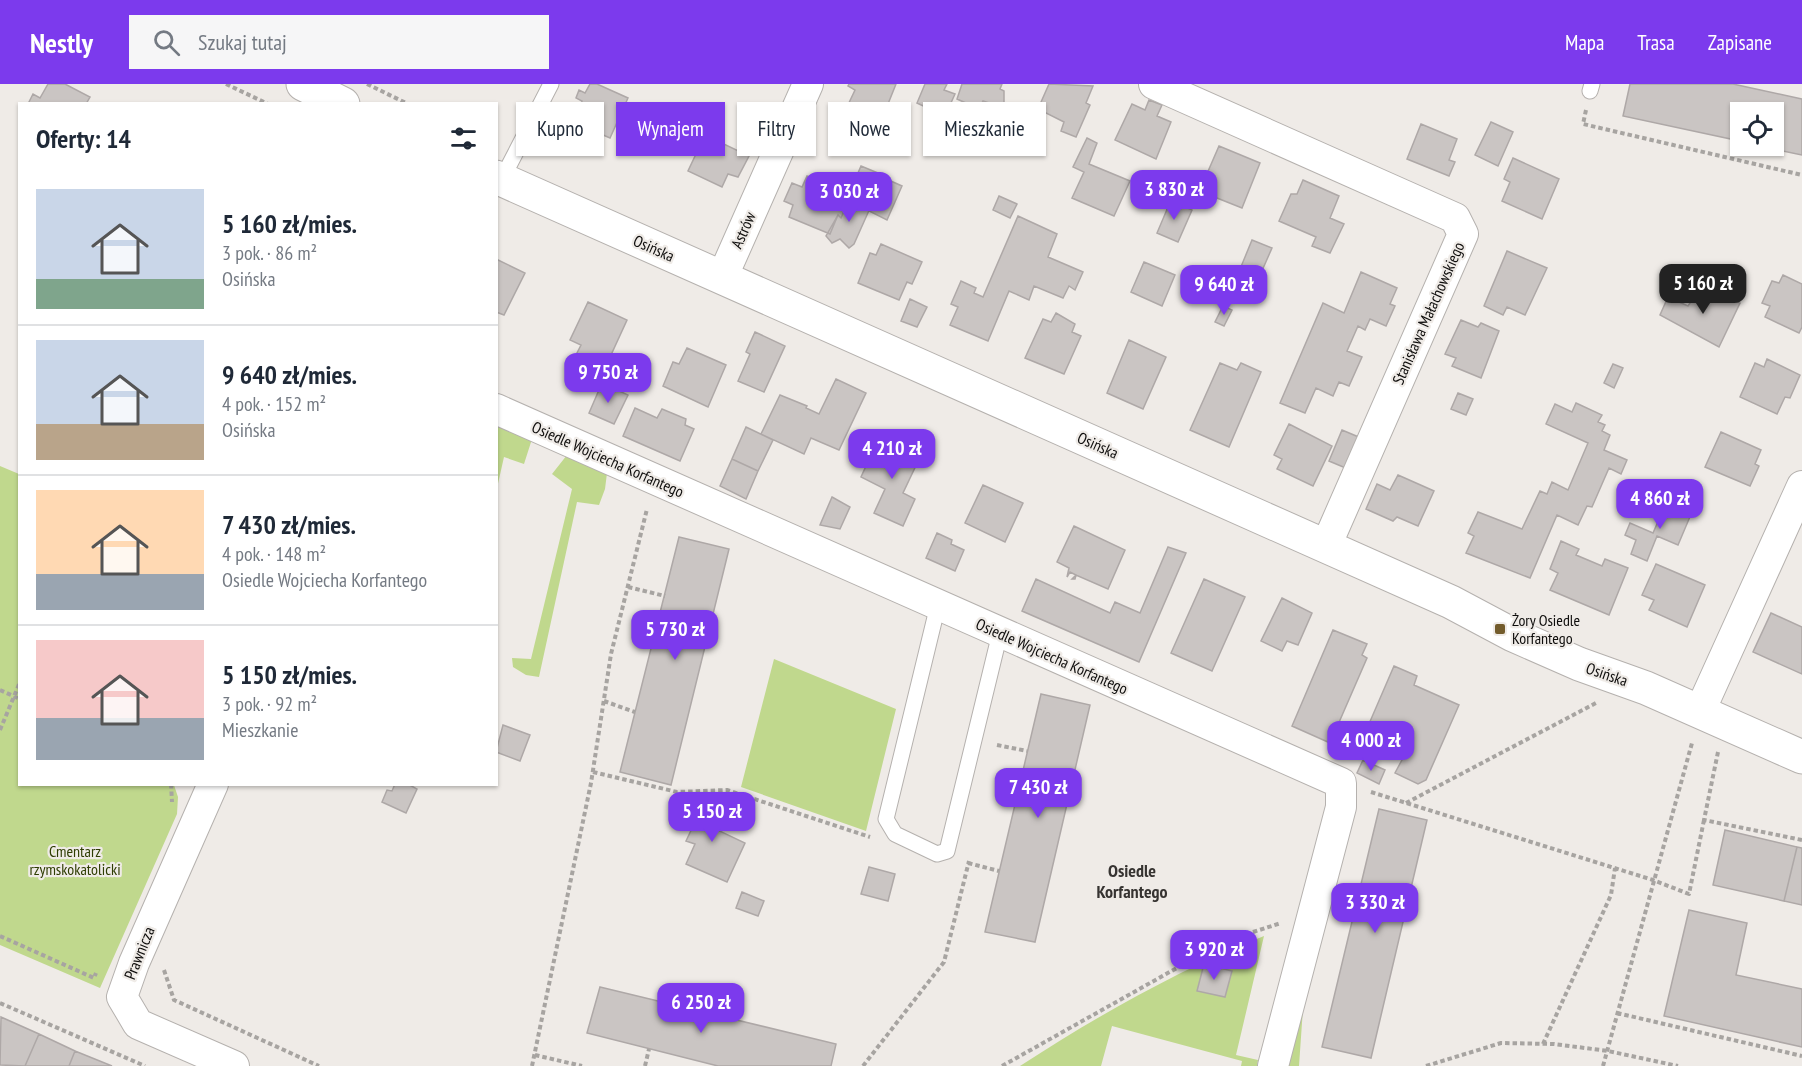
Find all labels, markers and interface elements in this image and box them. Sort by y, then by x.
search box [129,15,549,69]
text: Nestly [30,24,93,61]
icon: search [150,26,183,59]
text: Szukaj tutaj [198,28,287,56]
text: Mapa [1565,29,1604,56]
text: Trasa [1637,29,1675,56]
text: Zapisane [1708,29,1772,56]
chip: Kupno [516,102,604,156]
chip: Wynajem [616,102,725,156]
chip: Filtry [737,102,816,156]
chip: Nowe [828,102,911,156]
chip: Mieszkanie [923,102,1046,156]
map controls [1730,102,1784,156]
button: locate [1730,102,1784,156]
text: Oferty: 14 [36,122,131,155]
icon: filters [447,122,480,155]
pin: 3 830 zł [1112,170,1236,221]
pin: 3 030 zł [787,172,911,223]
text: 3 830 zł [1144,176,1204,202]
text: 3 030 zł [819,178,879,204]
text: 5 160 zł/mies. [222,207,357,240]
street label: Astrów [726,208,760,251]
icon: home [84,213,156,285]
street label: Osińska [630,230,678,266]
street label: Stanisława Małachowskiego [1388,239,1468,387]
text: 3 pok. · 86 m² [222,240,317,266]
pin: 5 160 zł [1641,264,1765,315]
pin: 9 640 zł [1162,265,1286,316]
text: Osińska [222,266,275,292]
text: 5 160 zł [1673,270,1733,296]
text: 9 640 zł [1194,271,1254,297]
pin: 9 750 zł [546,353,670,404]
text: 9 640 zł/mies. [222,358,357,391]
text: 9 750 zł [578,359,638,385]
icon: home [84,364,156,436]
text: 4 pok. · 152 m² [222,391,326,417]
street label: Osiedle Wojciecha Korfantego [529,416,687,502]
text: Osińska [222,417,275,443]
street label: Osińska [1074,427,1122,463]
pin: 4 210 zł [830,429,954,480]
text: 4 210 zł [862,435,922,461]
pin: 4 860 zł [1598,479,1722,530]
text: 4 860 zł [1630,485,1690,511]
text: 7 430 zł/mies. [222,508,356,541]
icon: home [84,514,156,586]
text: 4 pok. · 148 m² [222,541,326,567]
text: Osiedle Wojciecha Korfantego [222,567,427,593]
pin: 5 730 zł [613,610,737,661]
place label: Żory Osiedle Korfantego [1512,610,1580,648]
street label: Osiedle Wojciecha Korfantego [973,613,1131,699]
text: 5 730 zł [645,616,705,642]
marker: Żory Osiedle Korfantego [1493,622,1507,636]
text: 5 150 zł/mies. [222,658,357,691]
street label: Osińska [1584,658,1630,690]
icon: home [84,664,156,736]
text: 3 pok. · 92 m² [222,691,317,717]
text: Mieszkanie [222,717,298,743]
pin: 4 000 zł [1309,721,1433,772]
text: 4 000 zł [1341,727,1401,753]
pin: 7 430 zł [976,768,1100,819]
text: 7 430 zł [1009,774,1067,800]
pin: 5 150 zł [650,792,774,843]
text: 5 150 zł [682,798,742,824]
park label: Cmentarz rzymskokatolicki [29,841,121,879]
district label: Osiedle Korfantego [1096,859,1168,903]
pin: 3 330 zł [1313,883,1437,934]
text: 3 330 zł [1345,889,1405,915]
street label: Prawnicza [119,924,159,982]
pin: 3 920 zł [1152,930,1276,981]
text: 3 920 zł [1184,936,1244,962]
pin: 6 250 zł [639,983,763,1034]
text: 6 250 zł [671,989,731,1015]

